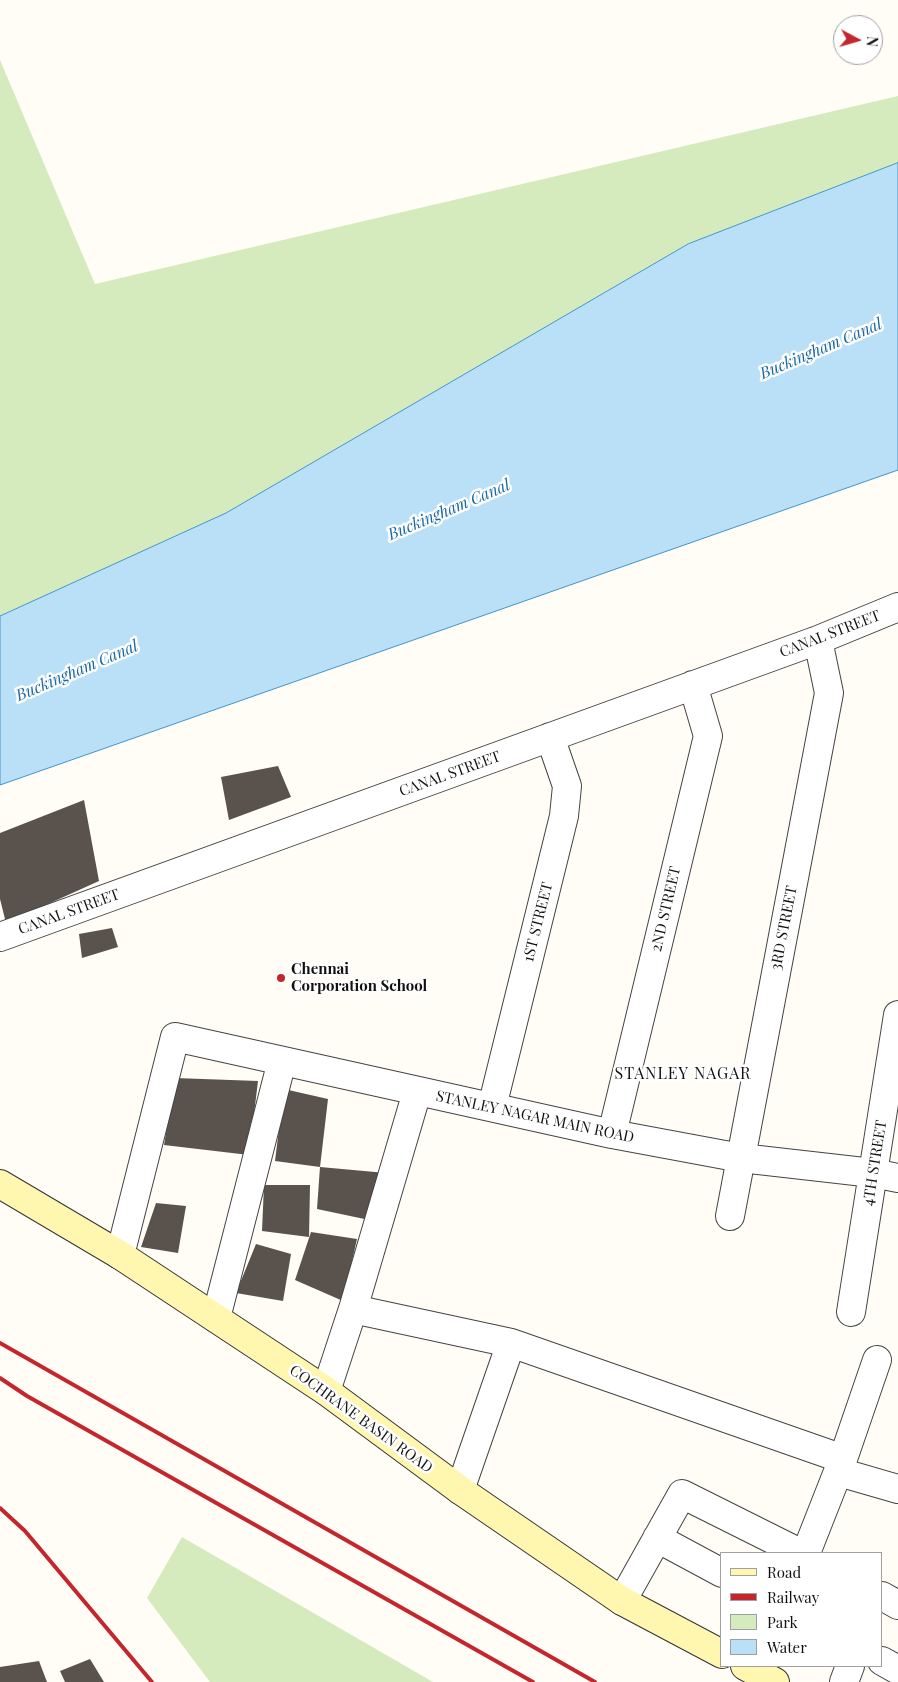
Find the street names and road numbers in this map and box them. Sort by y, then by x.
street label: CANAL STREET [777,607,883,661]
street label: CANAL STREET [397,747,503,801]
street label: 2ND STREET [647,865,685,953]
street label: 1ST STREET [519,880,557,964]
street label: 3RD STREET [767,884,801,972]
street label: CANAL STREET [16,885,122,939]
street label: STANLEY NAGAR MAIN ROAD [434,1087,636,1147]
street label: 4TH STREET [859,1119,891,1207]
street label: COCHRANE BASIN ROAD [286,1361,436,1477]

